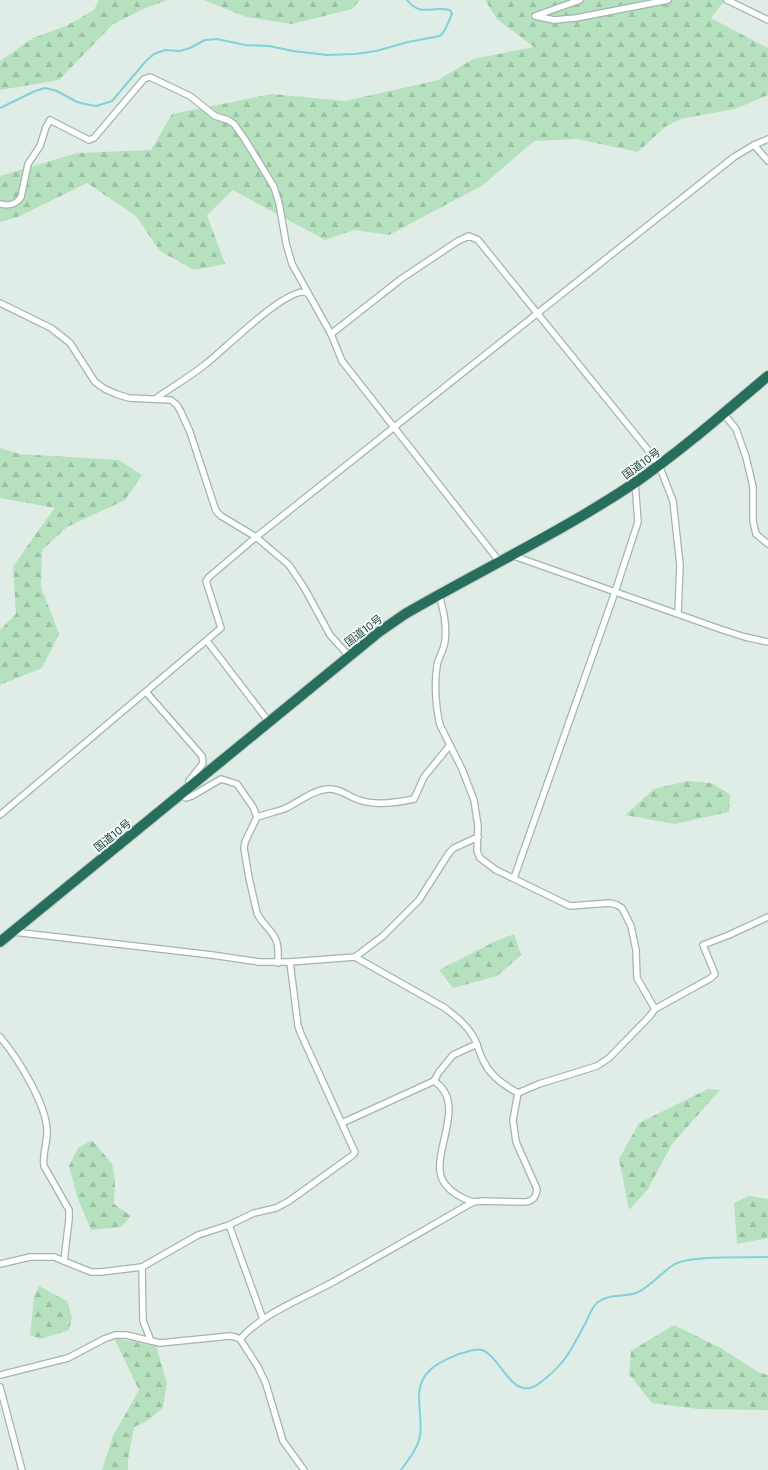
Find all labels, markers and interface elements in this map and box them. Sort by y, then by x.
street label: 国道10号 [619,445,663,481]
street label: 国道10号 [342,612,384,648]
street label: 国道10号 [91,816,133,854]

